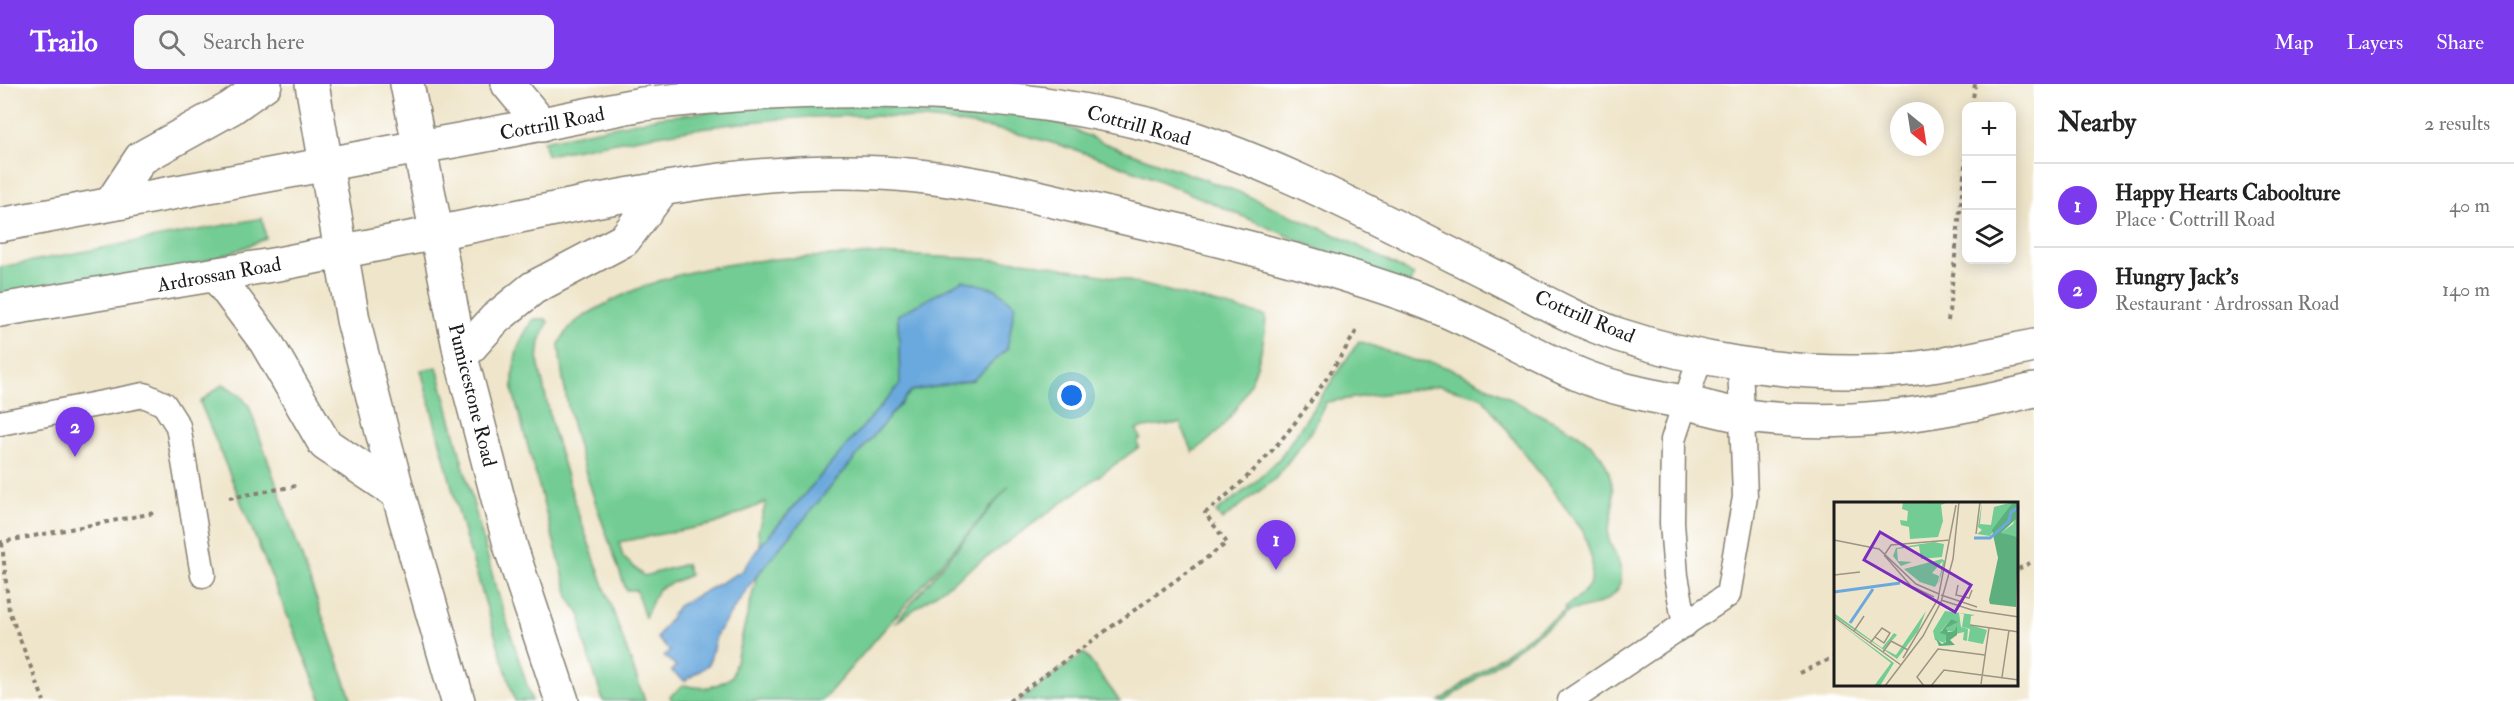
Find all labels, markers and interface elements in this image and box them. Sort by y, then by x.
search box [134,15,554,69]
text: Trailo [30,25,98,60]
icon: search [155,26,188,59]
text: Search here [203,28,304,56]
text: Map [2274,29,2314,56]
text: Layers [2347,29,2403,56]
text: Share [2436,29,2484,56]
street label: Cottrill Road [1084,100,1194,151]
street label: Cottrill Road [498,101,607,146]
north arrow [1890,102,1944,156]
map controls [1962,102,2016,264]
button: + [1962,102,2016,156]
text: Nearby [2058,107,2136,139]
text: 2 results [2424,111,2490,136]
button: − [1962,156,2016,210]
text: Happy Hearts Caboolture [2115,179,2340,207]
text: 1 [2074,193,2081,218]
text: 40 m [2449,193,2490,218]
text: Place · Cottrill Road [2115,207,2275,232]
button: layers [1962,210,2016,264]
street label: Ardrossan Road [154,251,283,298]
text: Hungry Jack's [2115,263,2239,291]
text: 2 [2072,277,2083,302]
text: 140 m [2442,277,2490,302]
street label: Cottrill Road [1531,284,1639,349]
text: Restaurant · Ardrossan Road [2115,291,2339,316]
street label: Pumicestone Road [443,321,502,470]
your location [1057,381,1086,410]
pin: 2 [56,408,94,457]
inset map [1834,502,2019,686]
pin: 1 [1256,520,1296,570]

